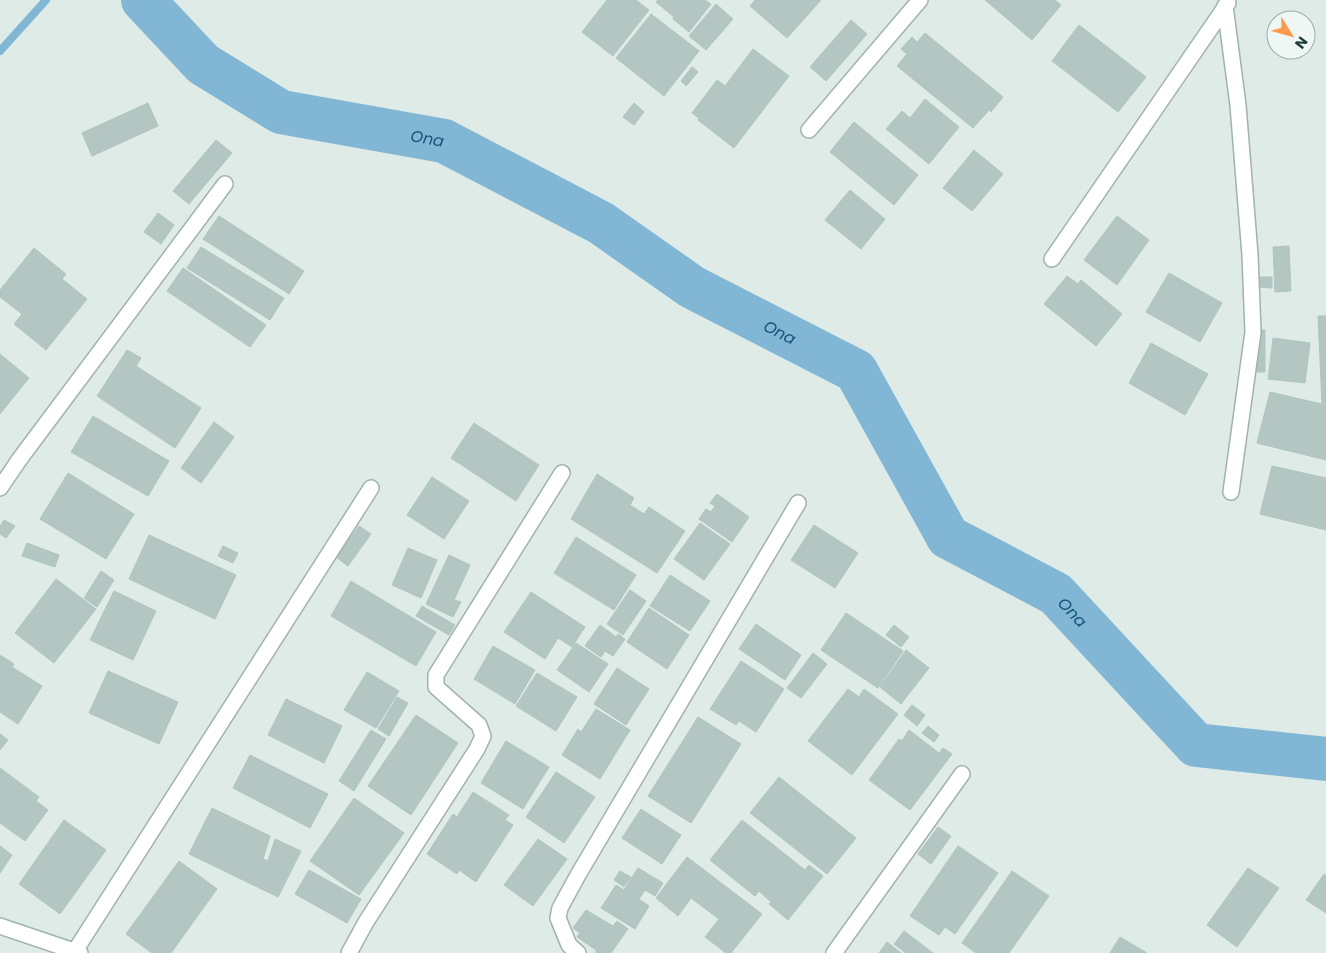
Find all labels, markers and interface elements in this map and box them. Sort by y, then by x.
north arrow [1266,10,1316,60]
text: N [1290,33,1313,53]
water label: Ona [409,124,446,152]
water label: Ona [760,314,800,350]
water label: Ona [1053,592,1093,632]

